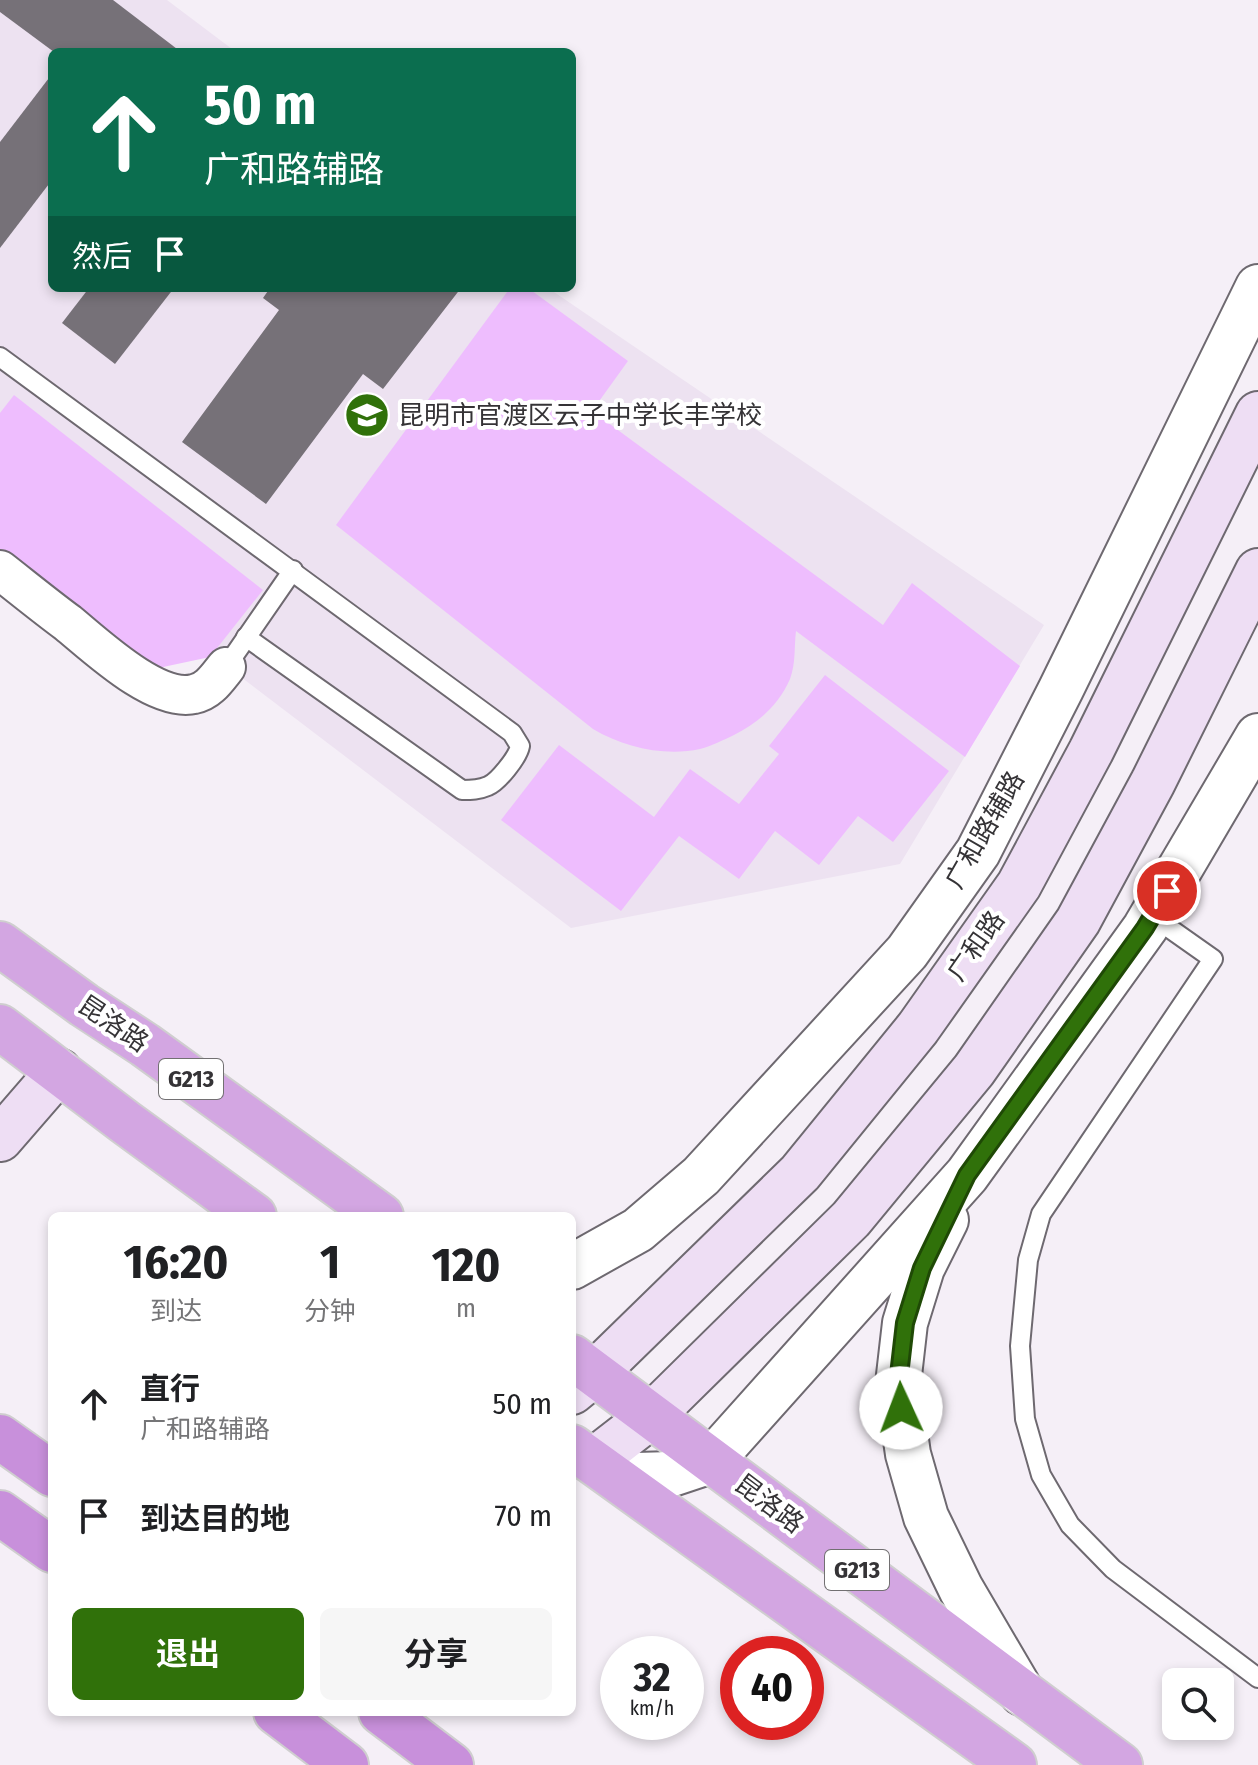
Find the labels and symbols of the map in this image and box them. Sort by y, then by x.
school or university icon: 昆明市官渡区云子中学长丰学校 [343,391,391,439]
place label: 昆明市官渡区云子中学长丰学校 [398,400,762,431]
street label: 广和路辅路 [939,766,1031,894]
pin [1133,857,1201,925]
street label: 广和路 [941,905,1011,987]
street label: 昆洛路 [72,989,154,1059]
road number: G213 [159,1059,223,1099]
position arrow [859,1366,943,1450]
street label: 昆洛路 [729,1468,809,1540]
road number: G213 [825,1550,889,1590]
speed limit sign: 40 [720,1636,824,1740]

